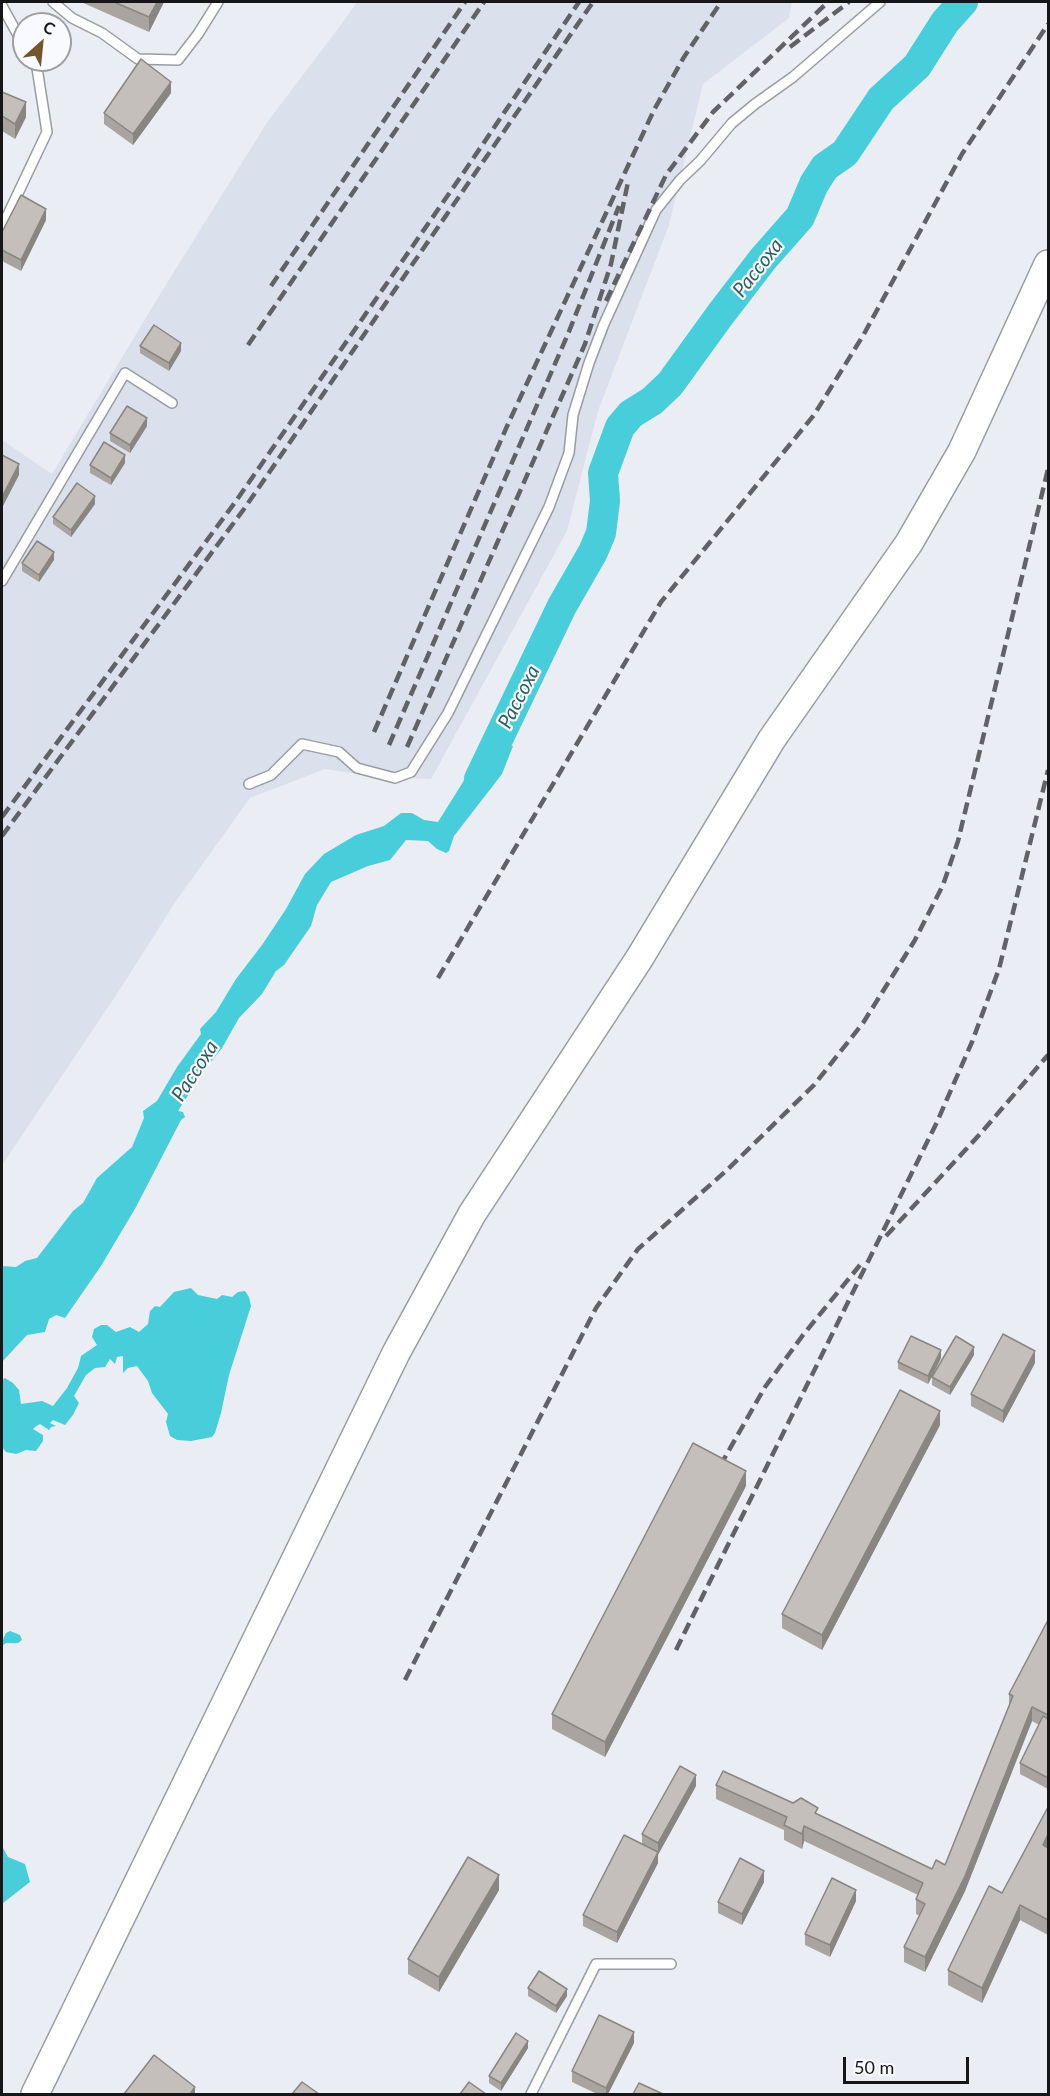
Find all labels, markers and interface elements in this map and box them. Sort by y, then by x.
north arrow [12,12,72,72]
text: С [40,16,59,38]
water label: Рассоха [728,234,788,302]
water label: Рассоха [493,661,545,733]
water label: Рассоха [167,1036,223,1106]
scale bar [846,2045,972,2083]
text: 50 m [854,2056,894,2078]

